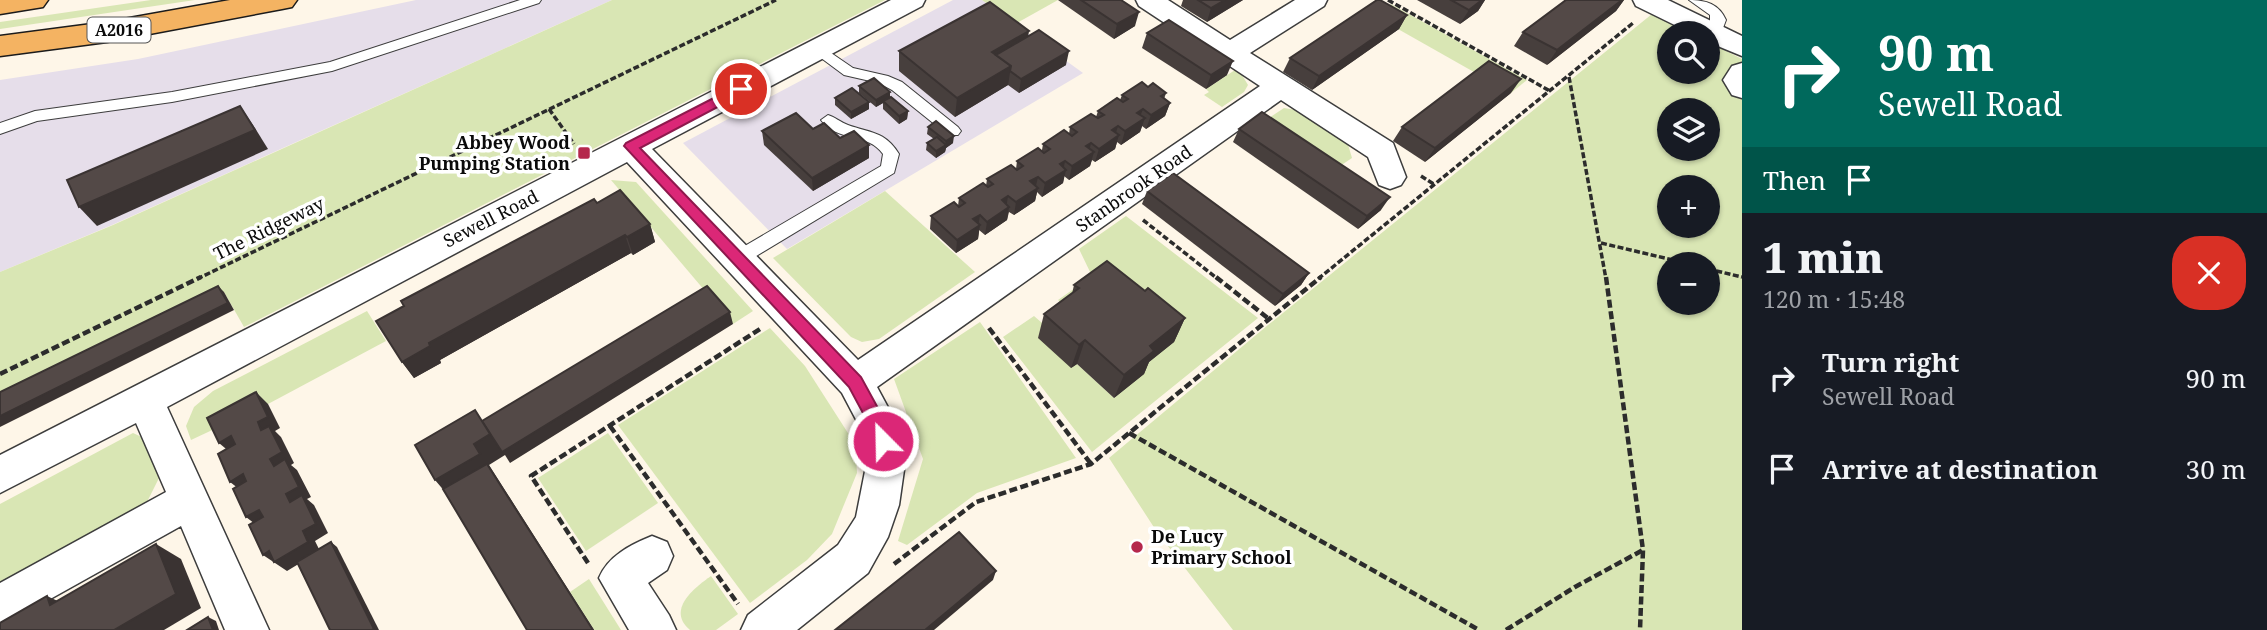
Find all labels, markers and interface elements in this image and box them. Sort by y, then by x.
road number: A2016 [88,18,150,42]
text: 90 m [1878,19,1994,85]
map controls [1657,21,1720,315]
button: search [1657,21,1720,84]
icon: right [1763,28,1854,119]
pin [711,59,771,119]
icon: arrive [722,70,760,108]
text: Sewell Road [1878,82,2063,125]
button: layers [1657,98,1720,161]
place label: Abbey Wood Pumping Station [419,130,570,175]
street label: Stanbrook Road [1071,139,1196,237]
marker: Abbey Wood Pumping Station [576,145,592,161]
icon: arrive [1840,161,1878,199]
text: Then [1763,162,1826,198]
button: + [1657,175,1720,238]
street label: Sewell Road [439,184,542,252]
street label: The Ridgeway [209,191,329,265]
text: 1 min [1763,228,1884,285]
button: close [2172,236,2246,310]
button: − [1657,252,1720,315]
text: 120 m · 15:48 [1763,283,1905,315]
text: Turn right [1822,344,1959,380]
icon: right [1763,359,1801,397]
text: 90 m [2186,360,2246,396]
text: Sewell Road [1822,380,1955,412]
position arrow [846,404,920,478]
icon: arrive [1763,450,1801,488]
text: Arrive at destination [1822,451,2098,487]
text: 30 m [2186,451,2246,487]
place label: De Lucy Primary School [1151,524,1292,569]
marker: De Lucy Primary School [1129,539,1145,555]

